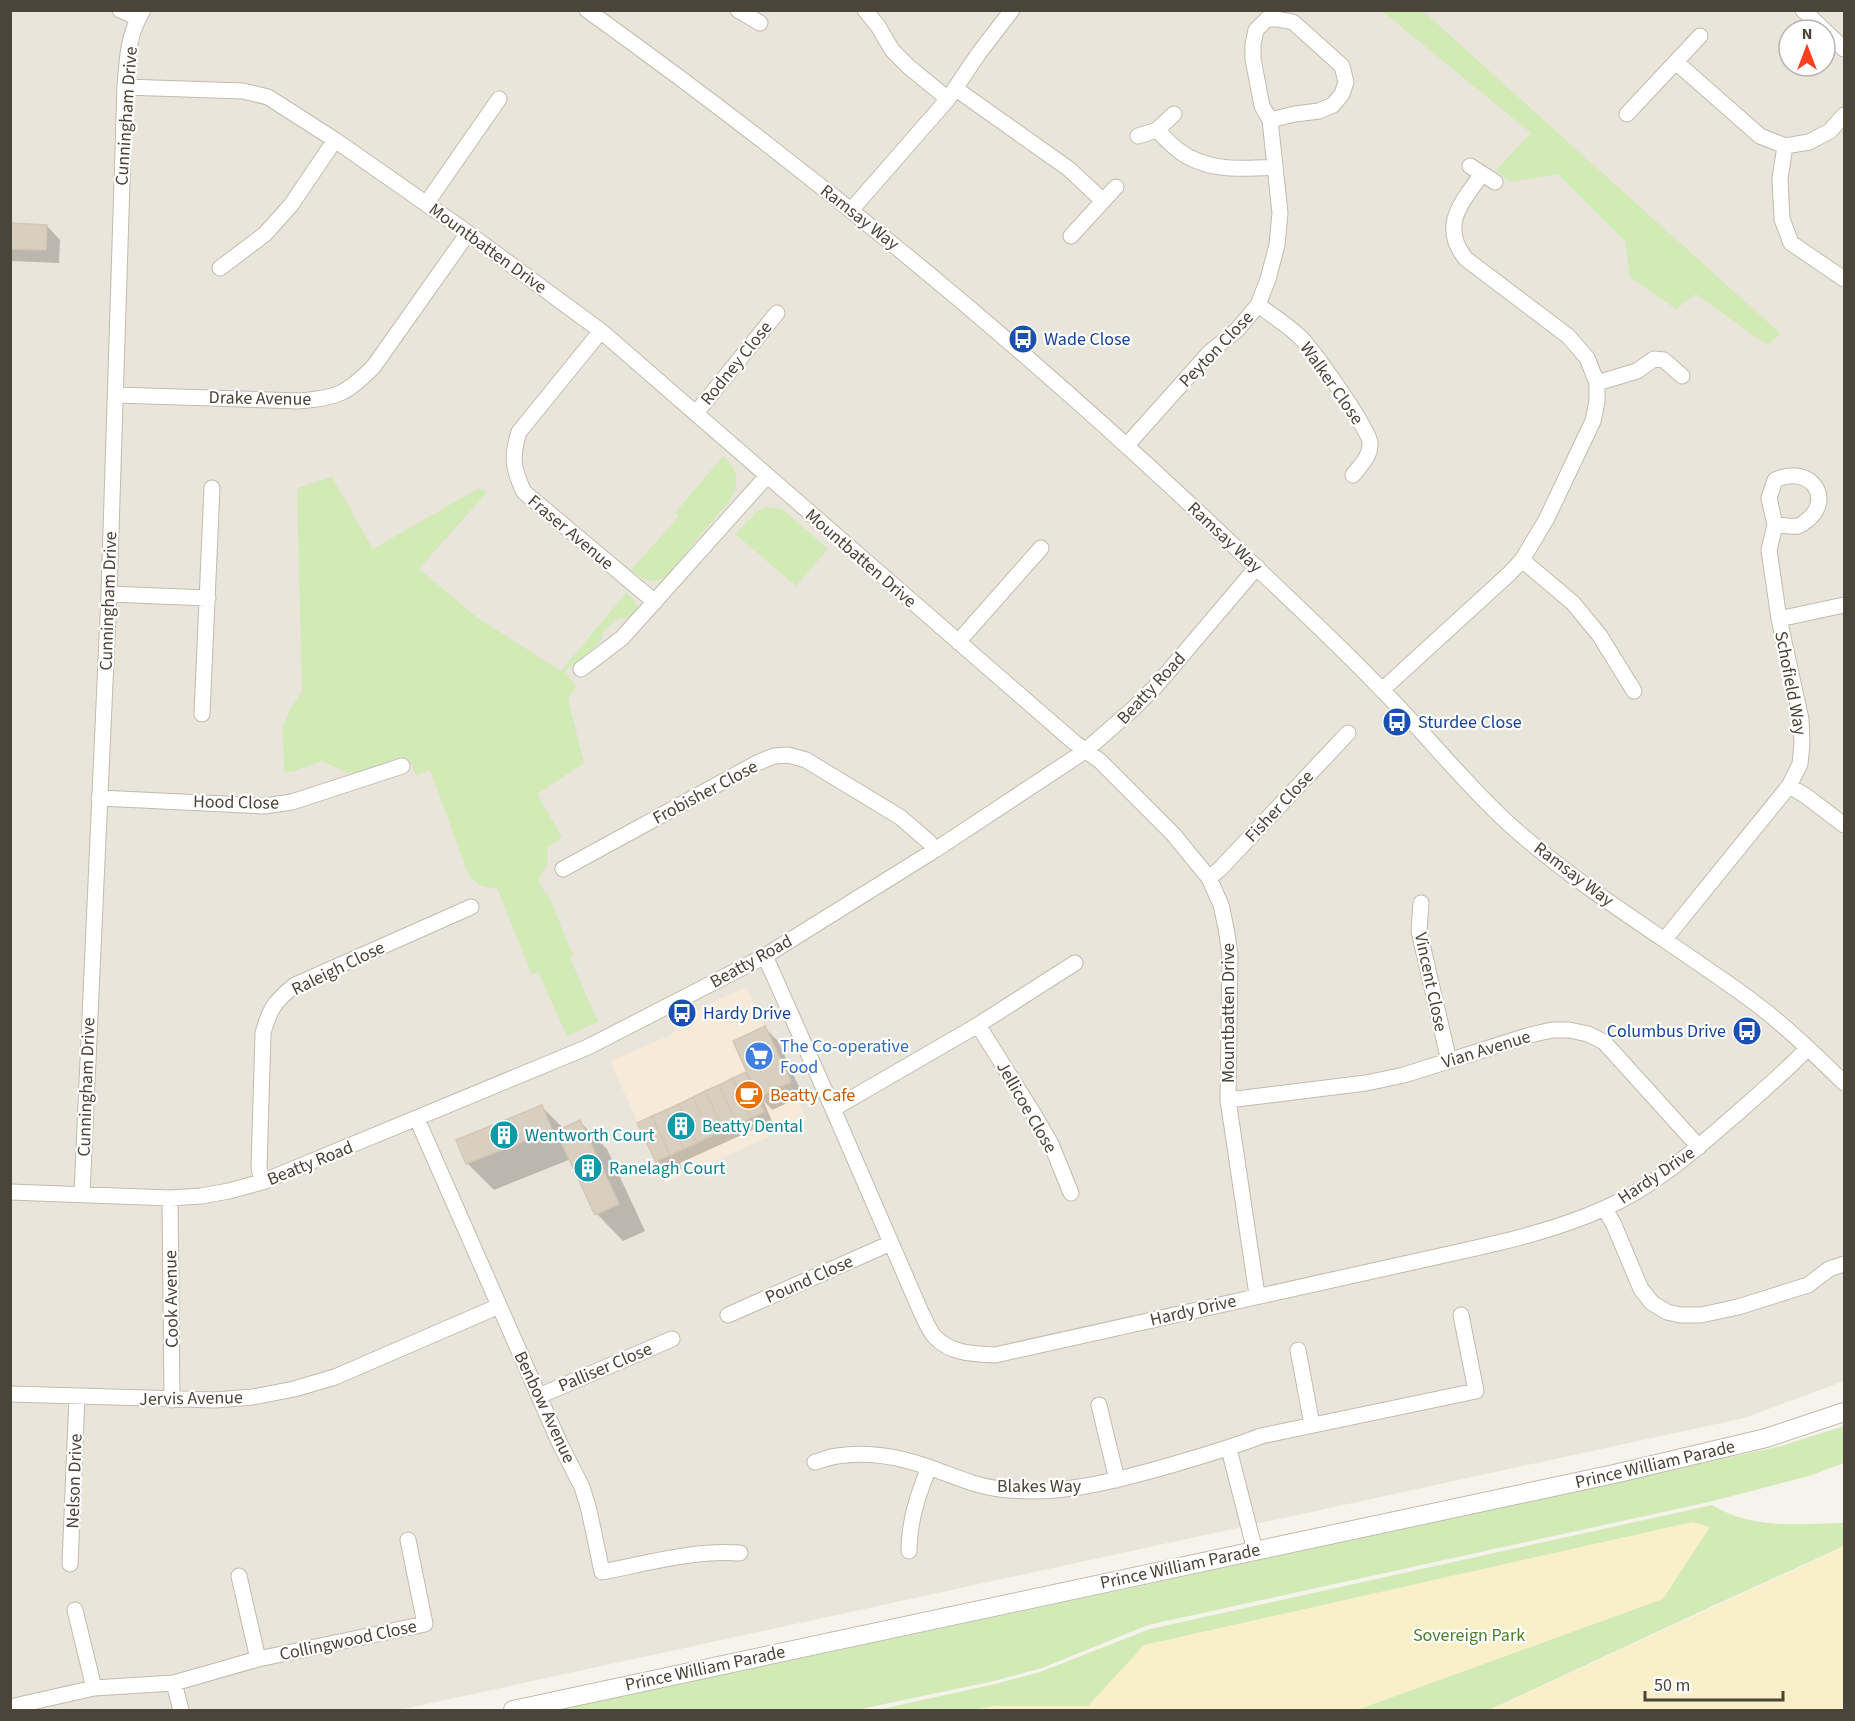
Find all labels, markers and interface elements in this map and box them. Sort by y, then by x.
north arrow [1777,18,1837,78]
text: N [1802,23,1812,45]
street label: Cunningham Drive [109,46,144,186]
street label: Ramsay Way [815,179,905,257]
street label: Mountbatten Drive [424,197,552,300]
street label: Peyton Close [1174,306,1259,393]
street label: Rodney Close [695,316,778,411]
bus stop icon: Wade Close [1007,323,1039,355]
place label: Wade Close [1044,327,1131,352]
street label: Walker Close [1294,337,1369,430]
street label: Drake Avenue [208,385,312,412]
street label: Fraser Avenue [522,489,619,576]
street label: Ramsay Way [1182,496,1268,579]
street label: Mountbatten Drive [800,503,922,614]
street label: Cunningham Drive [94,531,123,671]
street label: Schofield Way [1768,629,1813,738]
street label: Beatty Road [1111,647,1191,730]
bus stop icon: Sturdee Close [1381,706,1413,738]
place label: Sturdee Close [1418,710,1522,735]
street label: Frobisher Close [648,754,762,831]
street label: Fisher Close [1239,765,1319,848]
street label: Hood Close [193,789,279,816]
street label: Ramsay Way [1529,836,1619,913]
street label: Beatty Road [706,929,797,994]
street label: Vincent Close [1408,930,1453,1034]
street label: Raleigh Close [287,935,389,1002]
street label: Mountbatten Drive [1216,943,1241,1083]
bus stop icon: Hardy Drive [666,997,698,1029]
place label: Hardy Drive [703,1001,791,1026]
bus stop icon: Columbus Drive [1731,1015,1763,1047]
street label: Cunningham Drive [72,1017,101,1157]
place label: Columbus Drive [1607,1019,1726,1044]
street label: Vian Avenue [1439,1024,1534,1075]
place label: The Co-operative Food [780,1034,909,1080]
supermarket icon: The Co-operative Food [743,1040,775,1072]
street label: Jellicoe Close [990,1057,1063,1158]
cafe icon: Beatty Cafe [733,1079,765,1111]
place label: Beatty Cafe [770,1083,855,1108]
building icon: Beatty Dental [665,1110,697,1142]
place label: Beatty Dental [702,1114,803,1139]
building icon: Wentworth Court [488,1119,520,1151]
place label: Wentworth Court [525,1123,655,1148]
street label: Beatty Road [264,1135,357,1192]
street label: Hardy Drive [1613,1140,1700,1210]
building icon: Ranelagh Court [572,1152,604,1184]
place label: Ranelagh Court [609,1156,725,1181]
street label: Pound Close [761,1249,857,1310]
street label: Cook Avenue [158,1250,185,1348]
street label: Hardy Drive [1147,1288,1239,1333]
street label: Palliser Close [555,1336,656,1398]
street label: Benbow Avenue [508,1347,581,1467]
street label: Jervis Avenue [139,1385,243,1412]
street label: Nelson Drive [60,1433,89,1529]
street label: Prince William Parade [1573,1434,1737,1495]
street label: Blakes Way [997,1474,1082,1499]
street label: Prince William Parade [1098,1537,1263,1596]
street label: Collingwood Close [277,1614,419,1667]
park label: Sovereign Park [1413,1623,1525,1648]
street label: Prince William Parade [623,1639,788,1698]
scale bar [1645,1664,1783,1702]
text: 50 m [1654,1673,1690,1698]

